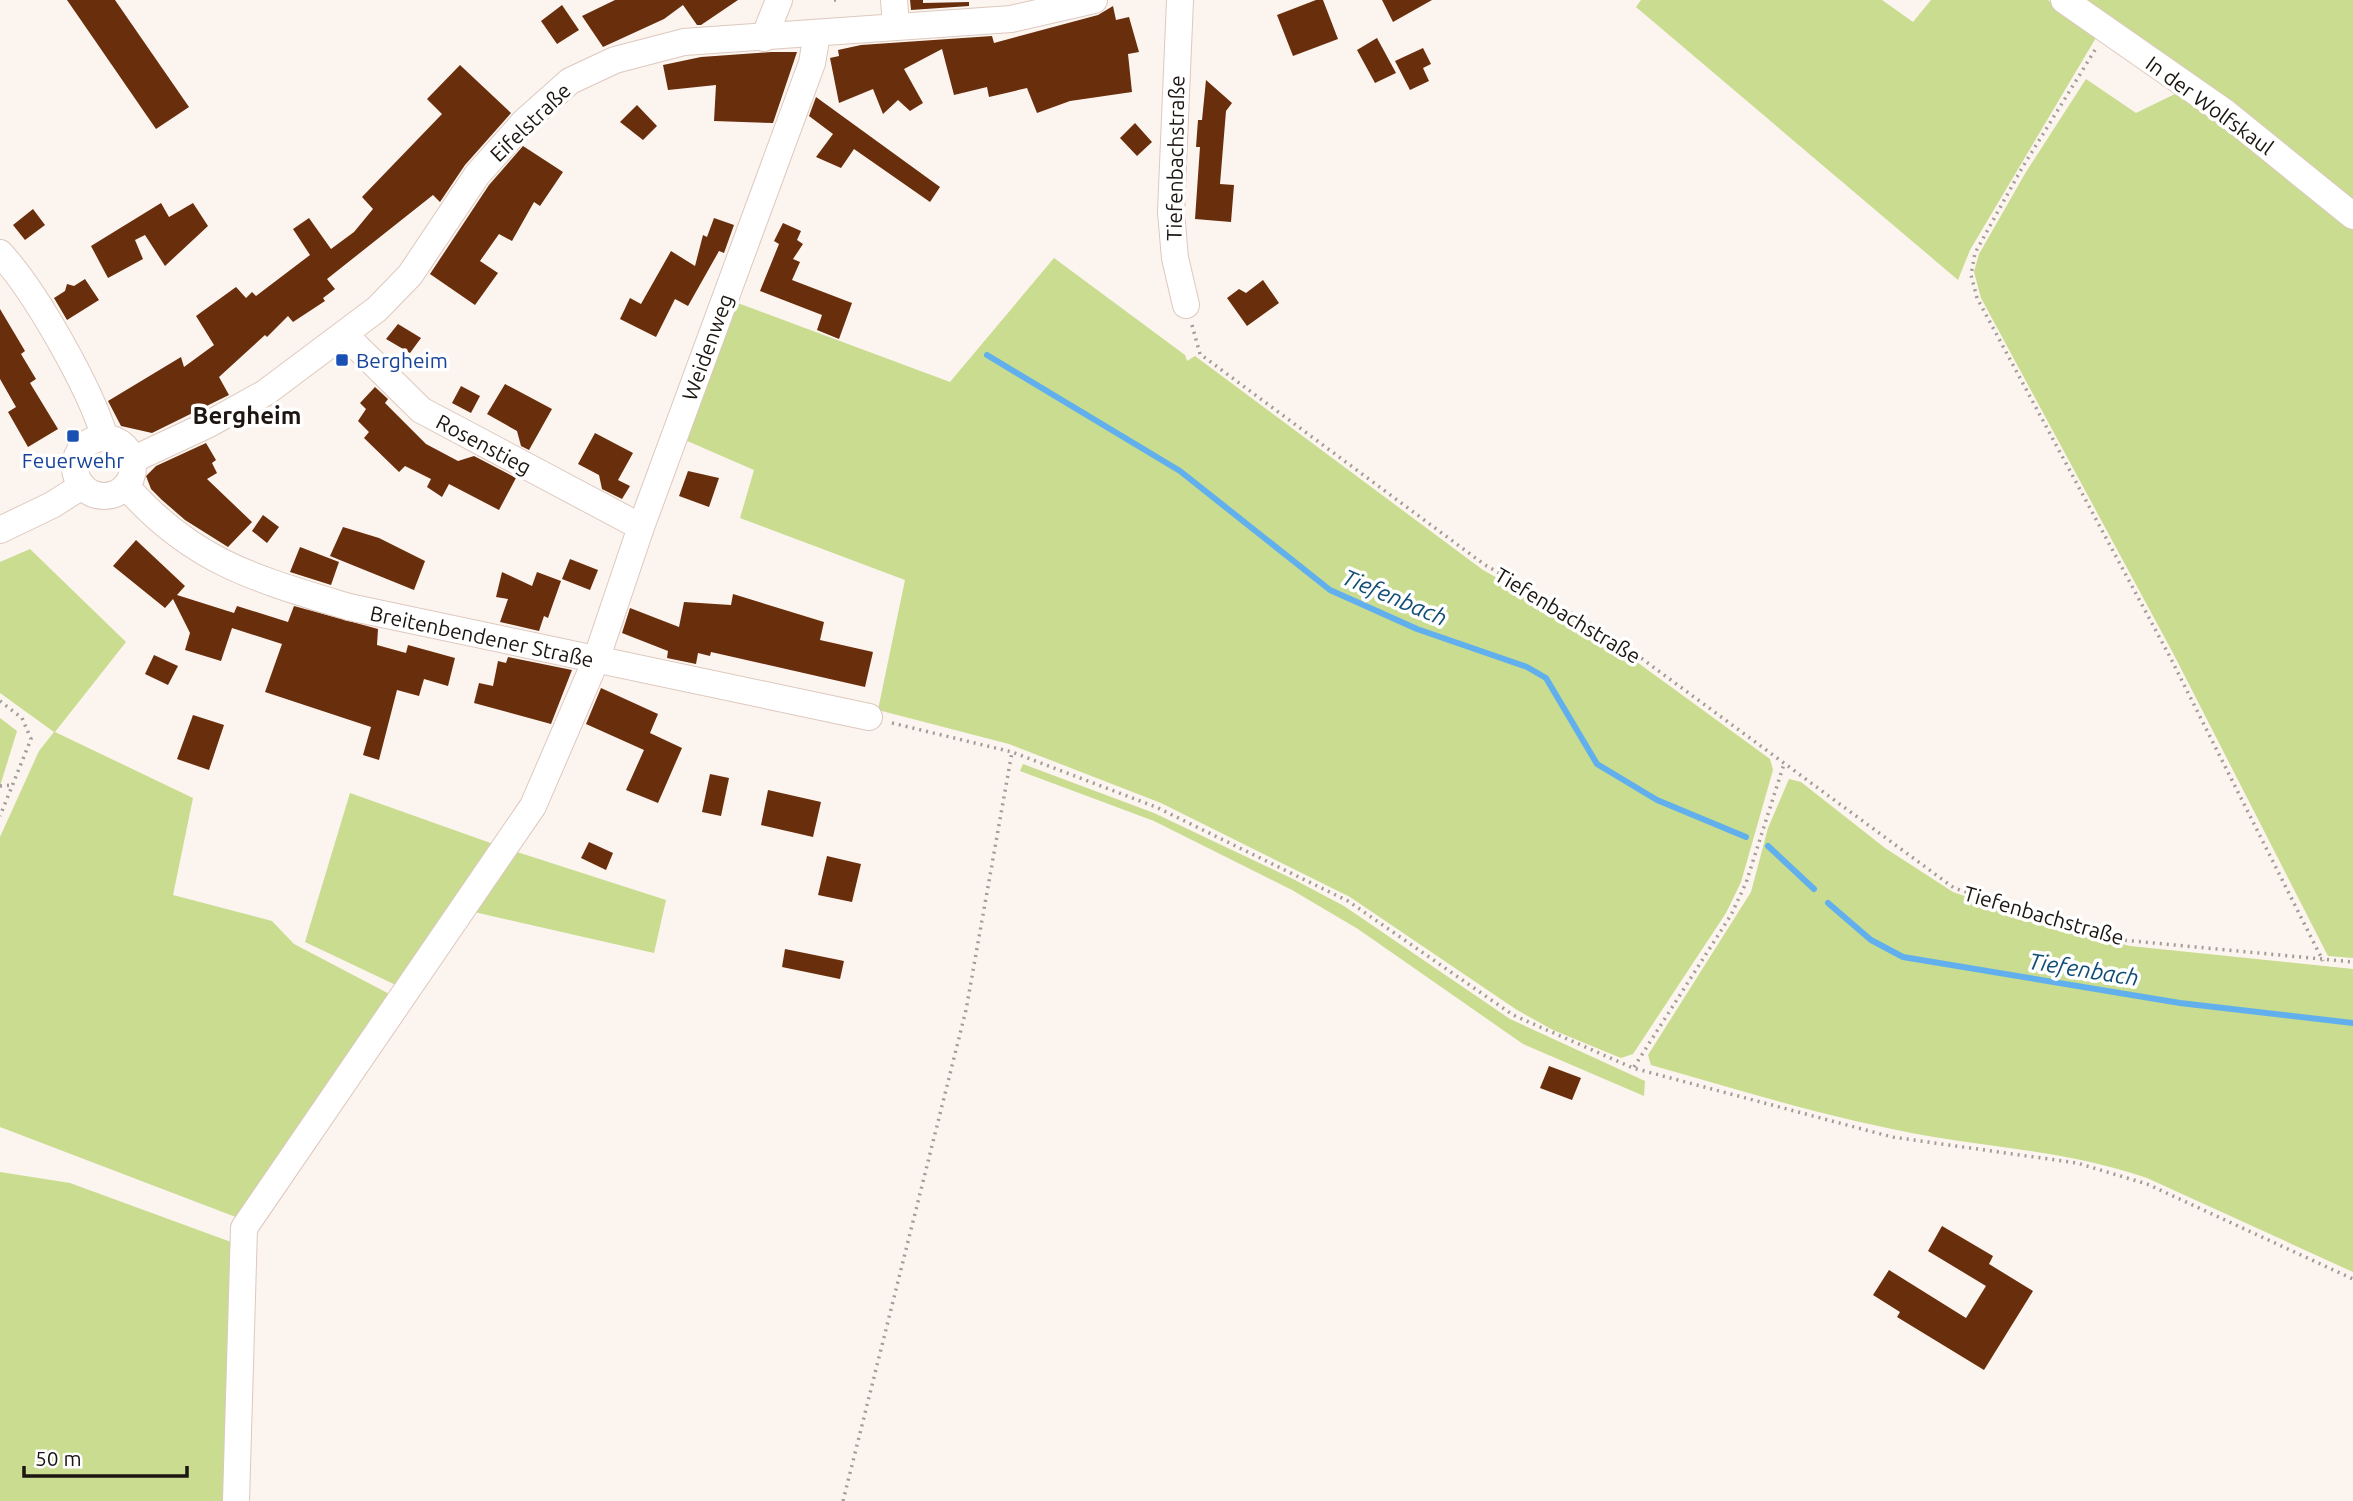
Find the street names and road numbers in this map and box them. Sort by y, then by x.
street label: In der Wolfskaul [2142,51,2278,159]
street label: Tiefenbachstraße [1162,75,1188,241]
street label: Eifelstraße [485,78,575,166]
street label: Weidenweg [677,290,737,404]
street label: Rosenstieg [432,409,536,479]
street label: Tiefenbachstraße [1491,562,1645,668]
street label: Breitenbendener Straße [368,601,596,671]
street label: Tiefenbachstraße [1961,881,2127,949]

